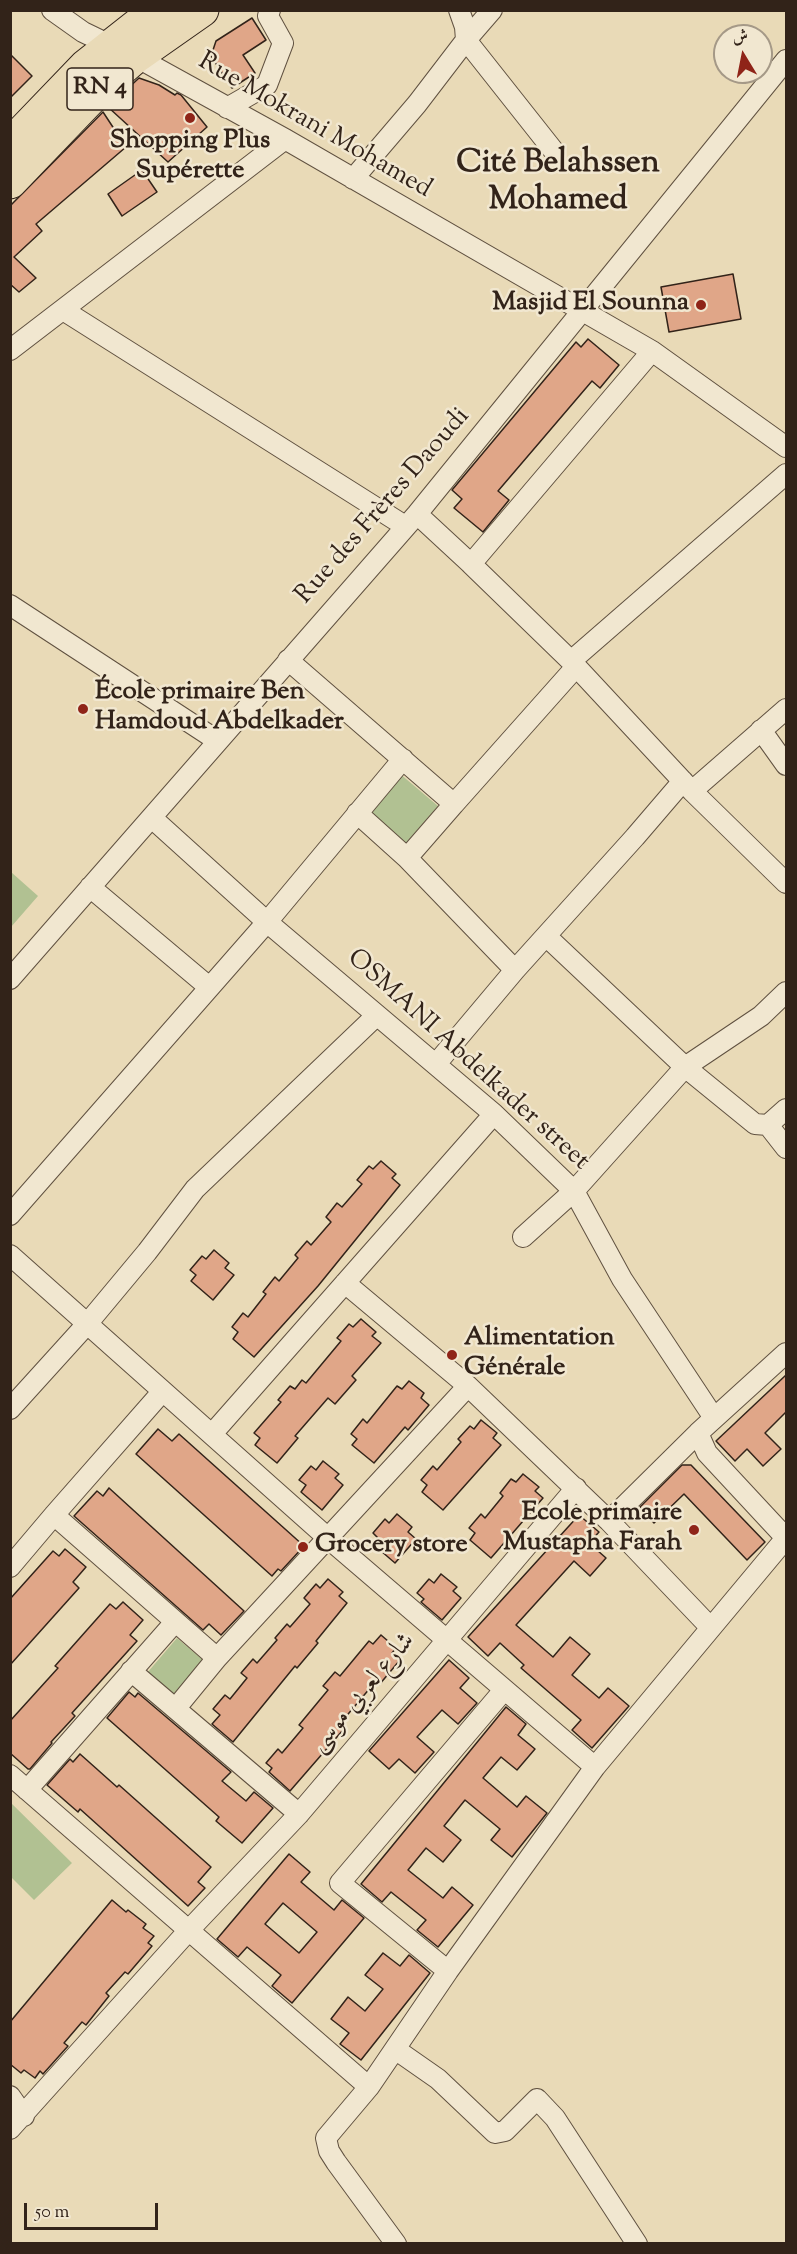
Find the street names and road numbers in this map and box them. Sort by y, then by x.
street label: Rue Mokrani Mohamed [192,47,436,207]
road number: RN 4 [67,68,133,110]
street label: Rue des Frères Daoudi [290,402,478,612]
street label: OSMANI Abdelkader street [339,944,595,1178]
street label: شارع لعربي موسى [305,1627,423,1761]

